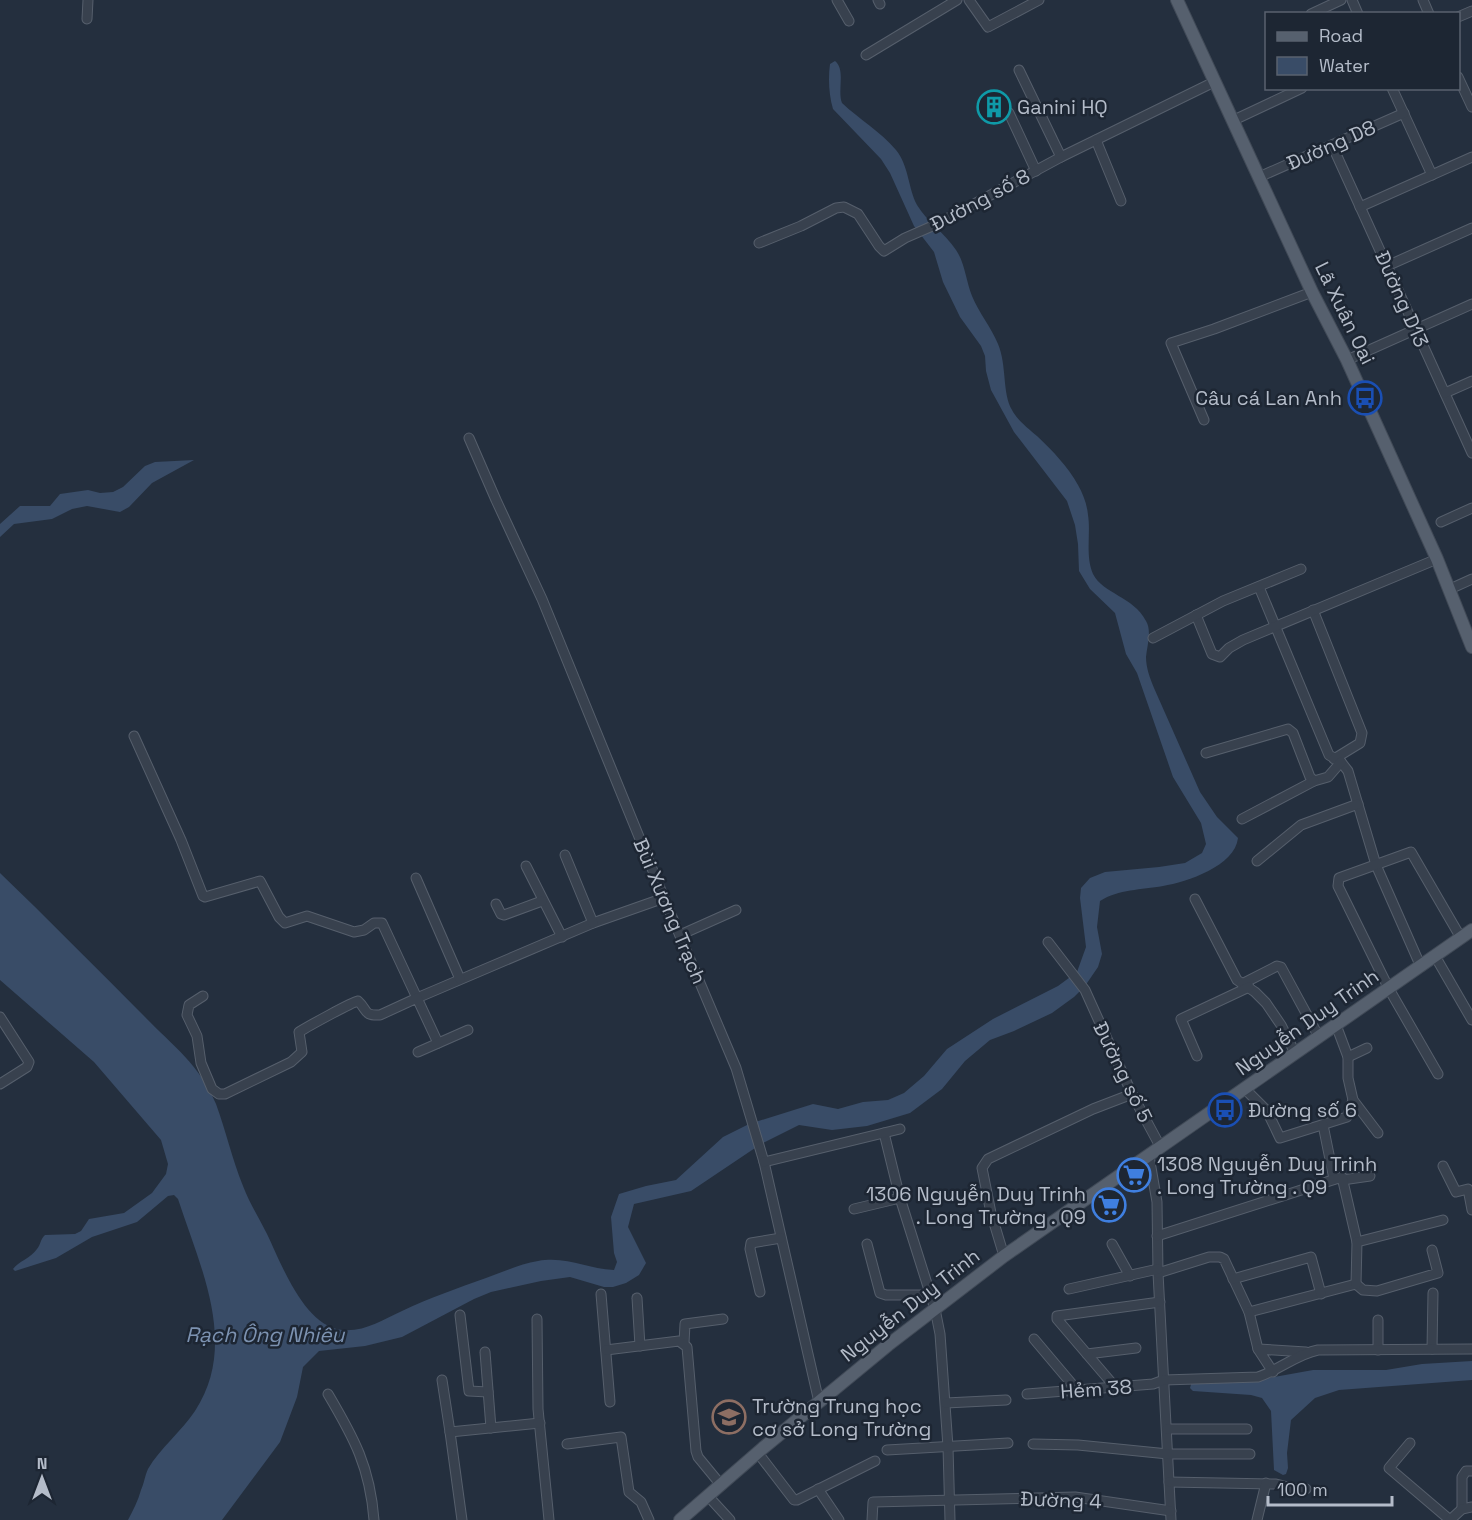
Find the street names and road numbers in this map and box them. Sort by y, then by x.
street label: Đường D8 [1283,114,1379,176]
street label: Đường số 8 [926,163,1034,237]
street label: Đường D13 [1369,247,1435,351]
street label: Lã Xuân Oai [1309,257,1381,369]
street label: Bùi Xương Trạch [628,834,712,988]
street label: Nguyễn Duy Trinh [1230,963,1384,1081]
street label: Đường số 5 [1087,1017,1159,1127]
street label: Nguyễn Duy Trinh [835,1243,985,1367]
street label: Hẻm 38 [1059,1374,1133,1404]
street label: Đường 4 [1020,1486,1102,1514]

